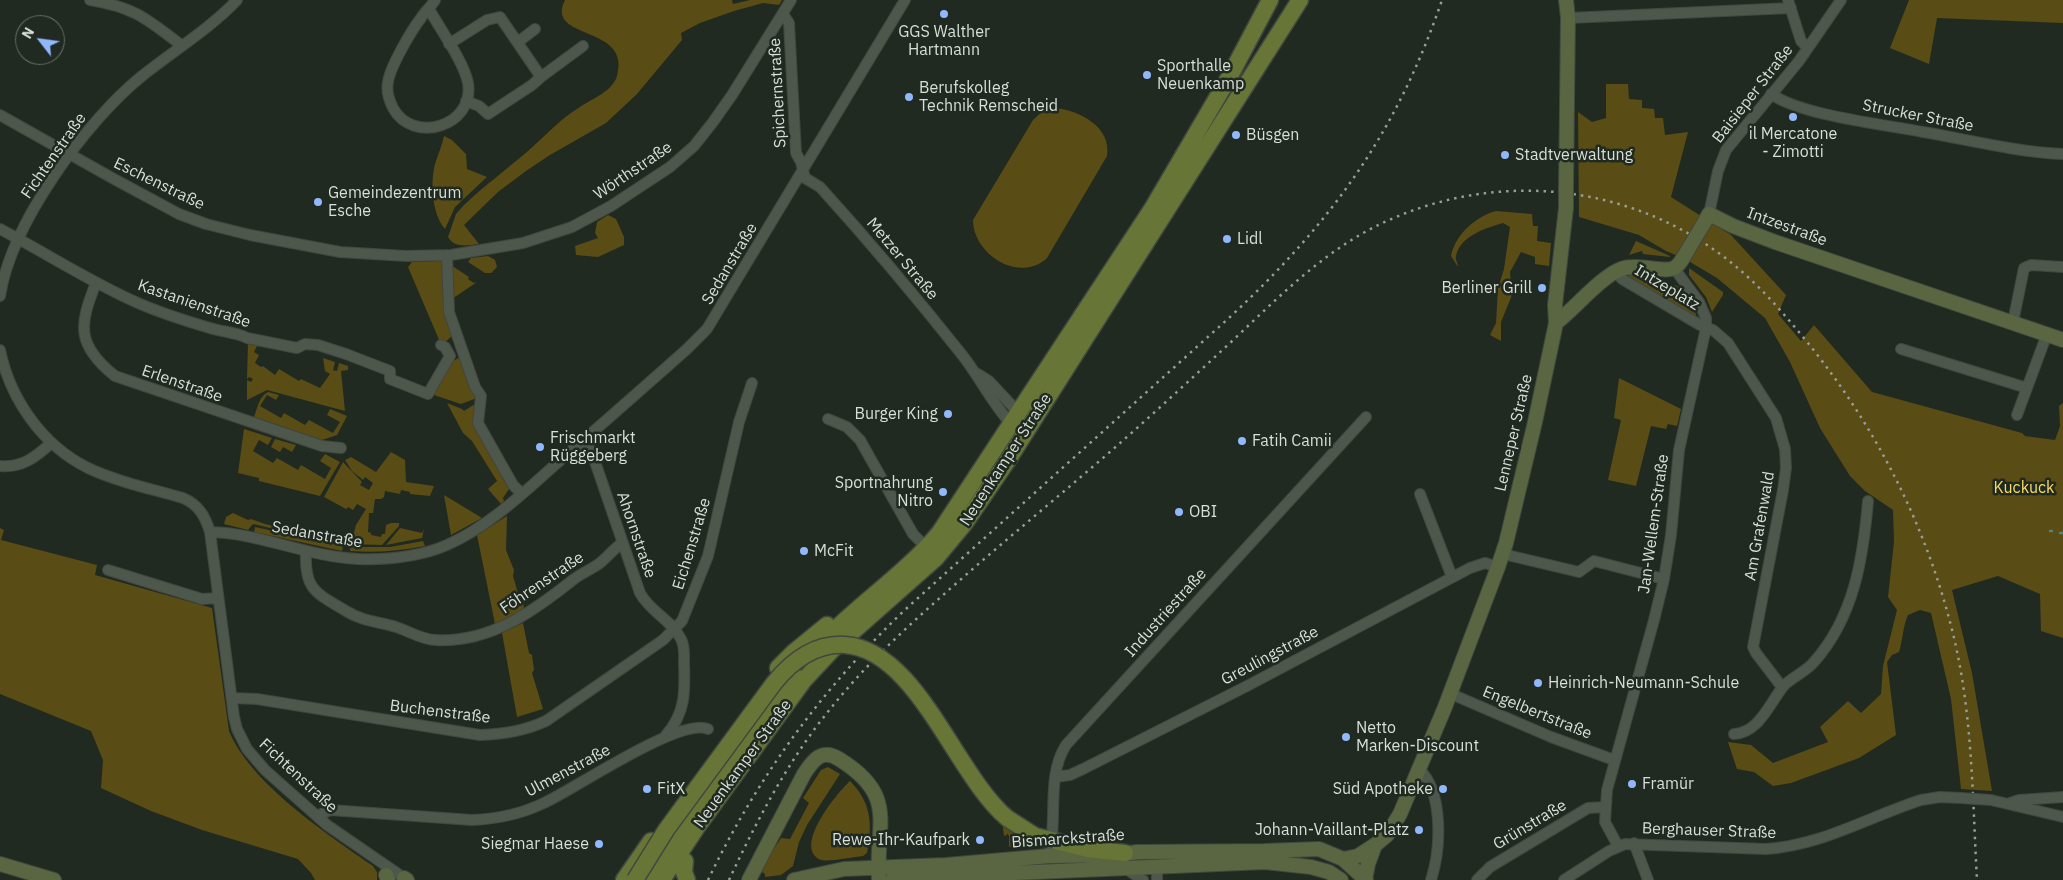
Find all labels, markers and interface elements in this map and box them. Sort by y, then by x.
marker: GGS Walther Hartmann [938,8,950,20]
north arrow [15,15,65,65]
place label: GGS Walther Hartmann [898,22,990,60]
text: N [18,24,38,42]
street label: Spichernstraße [766,38,790,148]
street label: Baisieper Straße [1709,41,1797,147]
place label: Sporthalle Neuenkamp [1157,56,1244,94]
marker: Sporthalle Neuenkamp [1141,69,1153,81]
place label: Berufskolleg Technik Remscheid [919,78,1058,116]
marker: Berufskolleg Technik Remscheid [903,91,915,103]
street label: Strucker Straße [1861,96,1975,136]
street label: Fichtenstraße [17,109,91,203]
marker: il Mercatone - Zimotti [1787,111,1799,123]
place label: il Mercatone - Zimotti [1749,124,1837,162]
place label: Büsgen [1246,125,1299,145]
marker: Büsgen [1230,129,1242,141]
street label: Wörthstraße [590,138,676,204]
place label: Stadtverwaltung [1515,145,1633,165]
marker: Stadtverwaltung [1499,149,1511,161]
street label: Eschenstraße [110,154,208,214]
place label: Gemeindezentrum Esche [328,183,461,221]
marker: Gemeindezentrum Esche [312,196,324,208]
street label: Intzestraße [1744,204,1830,250]
street label: Metzer Straße [862,214,942,304]
street label: Sedanstraße [698,220,762,308]
place label: Lidl [1237,229,1263,249]
marker: Lidl [1221,233,1233,245]
street label: Intzeplatz [1631,261,1703,315]
street label: Kastanienstraße [135,276,253,332]
place label: Berliner Grill [1441,278,1532,298]
marker: Berliner Grill [1536,282,1548,294]
street label: Erlenstraße [139,361,225,407]
street label: Lenneper Straße [1491,373,1537,493]
street label: Neuenkamper Straße [956,390,1056,530]
place label: Burger King [854,404,938,424]
marker: Burger King [942,408,954,420]
place label: Frischmarkt Rüggeberg [550,428,636,466]
place label: Fatih Camii [1252,431,1332,451]
marker: Fatih Camii [1236,435,1248,447]
marker: Frischmarkt Rüggeberg [534,441,546,453]
street label: Jan-Wellem-Straße [1635,453,1673,595]
street label: Am Grafenwald [1741,470,1779,582]
place label: Sportnahrung Nitro [835,473,933,511]
park label: Kuckuck [1994,478,2054,498]
marker: Sportnahrung Nitro [937,486,949,498]
street label: Ahornstraße [612,489,660,581]
street label: Eichenstraße [669,496,715,592]
place label: OBI [1189,502,1217,522]
marker: OBI [1173,506,1185,518]
street label: Sedanstraße [270,518,364,552]
place label: McFit [814,541,854,561]
marker: McFit [798,545,810,557]
street label: Föhrenstraße [496,548,588,618]
street label: Industriestraße [1121,565,1211,661]
street label: Greulingstraße [1218,622,1322,690]
place label: Heinrich-Neumann-Schule [1548,673,1739,693]
marker: Heinrich-Neumann-Schule [1532,677,1544,689]
street label: Engelbertstraße [1480,682,1594,744]
street label: Buchenstraße [389,696,491,728]
street label: Neuenkamper Straße [690,696,796,832]
place label: Netto Marken-Discount [1356,718,1479,756]
marker: Netto Marken-Discount [1340,731,1352,743]
street label: Fichtenstraße [255,735,341,817]
street label: Ulmenstraße [522,741,614,801]
place label: Framür [1642,774,1694,794]
marker: Framür [1626,778,1638,790]
place label: FitX [657,779,685,799]
place label: Süd Apotheke [1333,779,1433,799]
marker: FitX [641,783,653,795]
marker: Süd Apotheke [1437,783,1449,795]
street label: Grünstraße [1490,796,1570,854]
street label: Berghauser Straße [1641,819,1777,843]
place label: Johann-Vaillant-Platz [1255,820,1409,840]
marker: Johann-Vaillant-Platz [1413,824,1425,836]
street label: Bismarckstraße [1011,825,1125,853]
place label: Rewe-Ihr-Kaufpark [832,830,970,850]
place label: Siegmar Haese [481,834,589,854]
marker: Rewe-Ihr-Kaufpark [974,834,986,846]
marker: Siegmar Haese [593,838,605,850]

